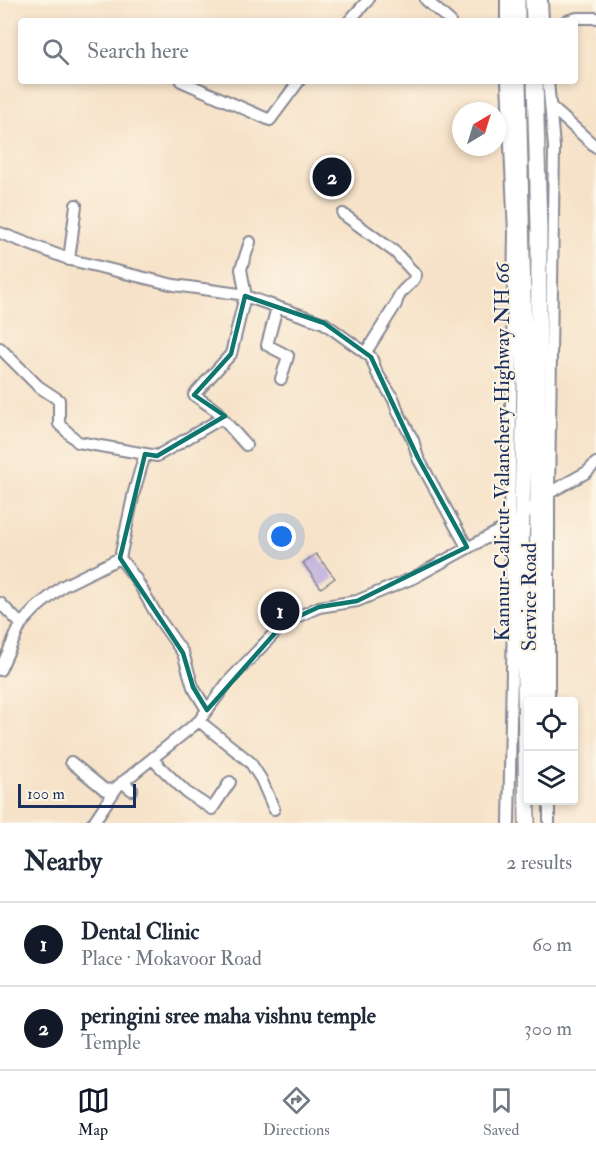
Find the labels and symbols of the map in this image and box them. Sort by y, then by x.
north arrow [452,102,506,156]
pin: 2 [312,154,352,200]
street label: Kannur-Calicut-Valanchery Highway NH 66 [489,261,516,641]
your location [267,522,296,551]
street label: Service Road [516,542,543,651]
pin: 1 [260,588,300,634]
scale bar [18,781,136,808]

